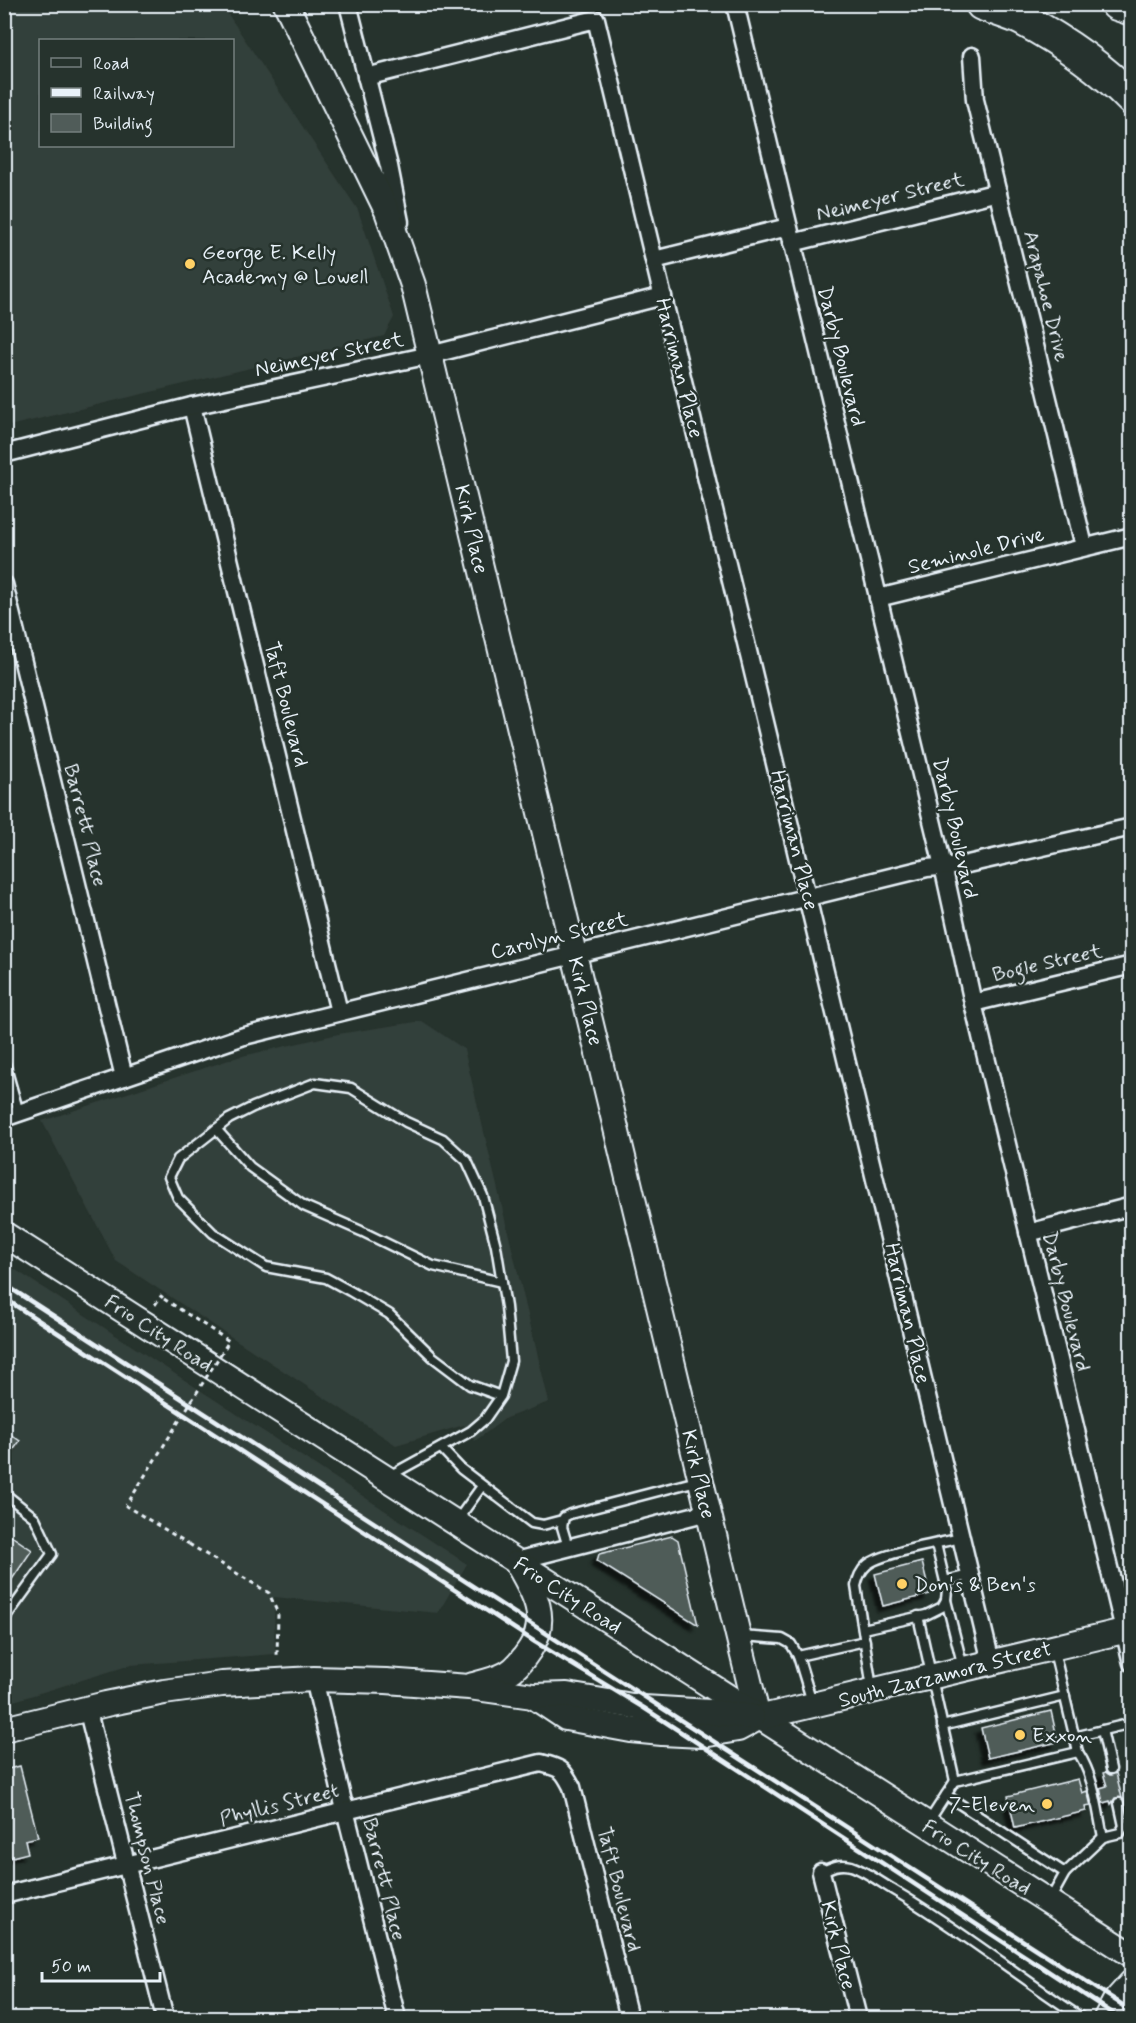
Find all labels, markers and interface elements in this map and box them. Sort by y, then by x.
legend [39,39,234,147]
text: Road [93,52,129,76]
text: Railway [93,82,155,106]
text: Building [93,112,153,138]
street label: Neimeyer Street [813,165,968,229]
street label: Arapahoe Drive [1016,228,1076,365]
place label: George E. Kelly Academy @ Lowell [202,239,369,291]
marker: George E. Kelly Academy @ Lowell [183,257,197,271]
street label: Darby Boulevard [810,283,872,429]
street label: Harriman Place [648,295,710,441]
street label: Neimeyer Street [252,325,407,384]
street label: Kirk Place [447,482,495,576]
street label: Seminole Drive [905,520,1047,581]
street label: Taft Boulevard [257,639,315,770]
street label: Darby Boulevard [925,755,985,901]
street label: Barrett Place [56,761,114,890]
street label: Harriman Place [763,767,825,913]
street label: Carolyn Street [488,905,631,967]
street label: Bogle Street [989,937,1106,991]
street label: Kirk Place [560,954,610,1049]
street label: Darby Boulevard [1035,1228,1097,1374]
street label: Harriman Place [877,1240,937,1386]
street label: Frio City Road [99,1288,218,1379]
street label: Kirk Place [674,1427,722,1521]
street label: Frio City Road [508,1550,627,1641]
place label: Don's & Ben's [914,1571,1036,1599]
marker: Don's & Ben's [895,1577,909,1591]
street label: South Zarzamora Street [836,1635,1055,1715]
place label: Exxon [1032,1722,1093,1750]
marker: Exxon [1013,1728,1027,1742]
street label: Phyllis Street [217,1777,342,1833]
street label: Thompson Place [117,1789,177,1928]
place label: 7-Eleven [949,1791,1036,1819]
marker: 7-Eleven [1040,1797,1054,1811]
street label: Frio City Road [917,1813,1036,1903]
street label: Barrett Place [355,1815,413,1944]
street label: Taft Boulevard [590,1824,648,1955]
street label: Kirk Place [813,1898,863,1993]
scale bar [42,1945,160,1983]
text: 50 m [51,1955,91,1979]

